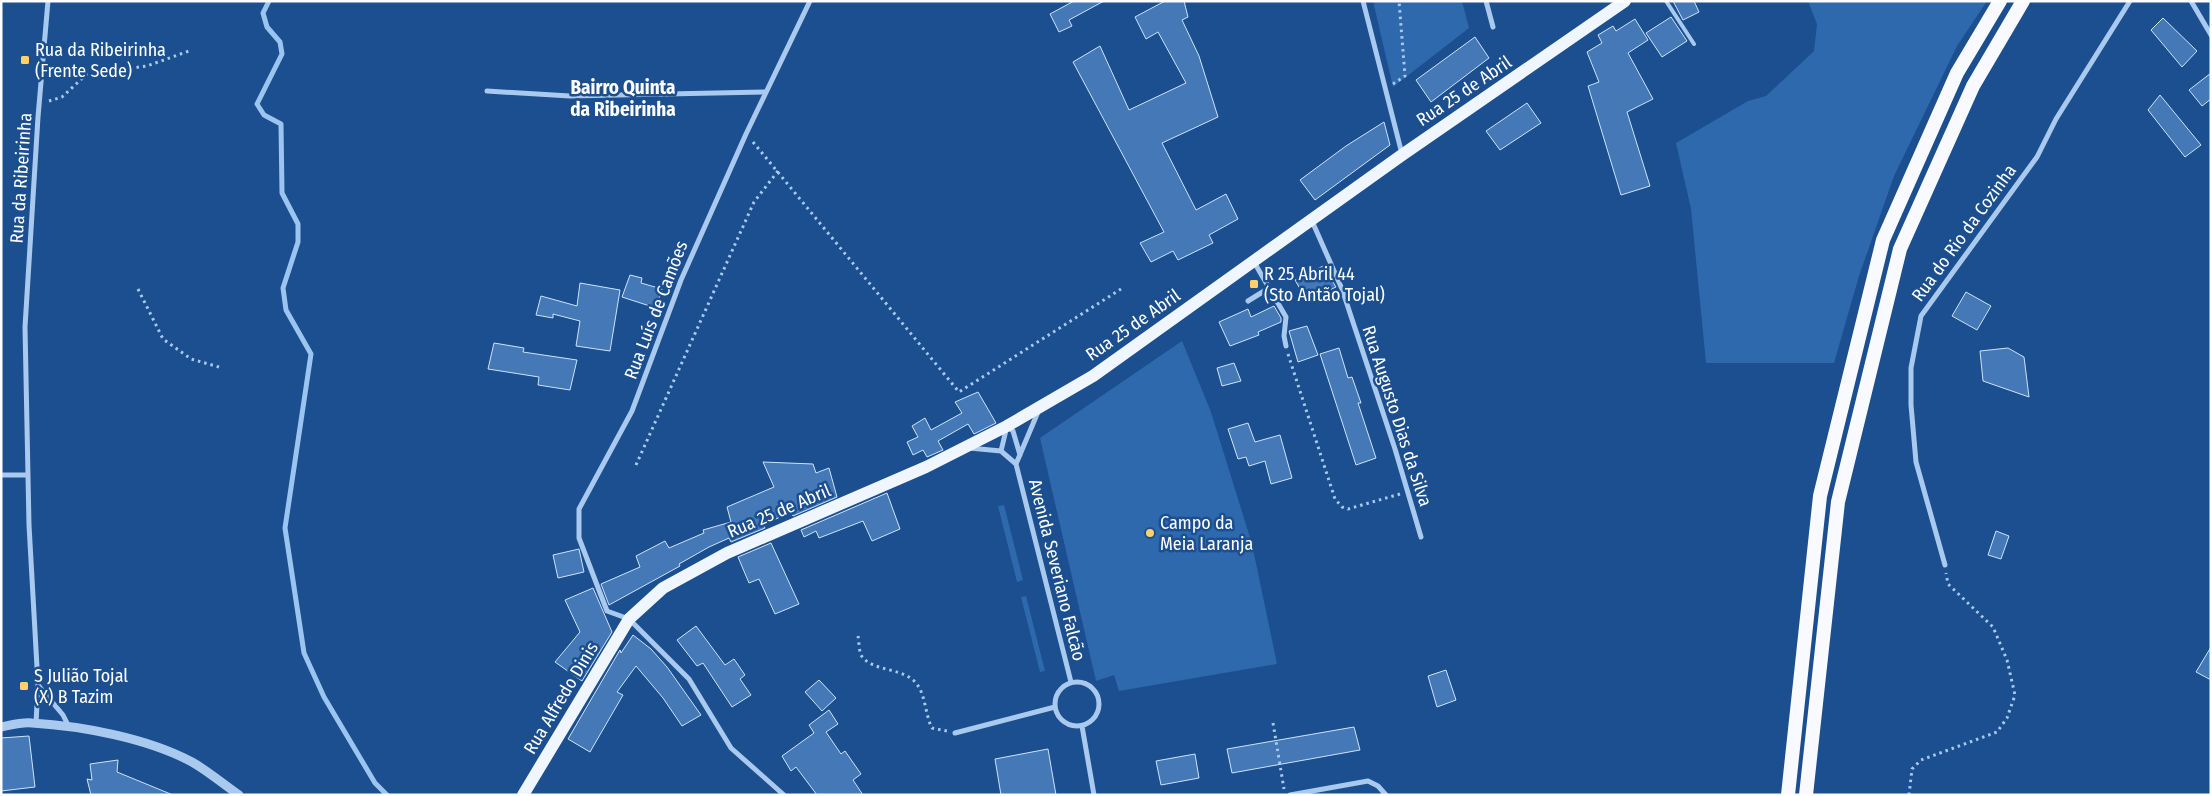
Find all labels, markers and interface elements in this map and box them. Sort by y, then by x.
place label: Rua da Ribeirinha (Frente Sede) [35,39,166,82]
street label: Rua 25 de Abril [1412,51,1516,131]
marker: Rua da Ribeirinha (Frente Sede) [19,54,31,66]
district label: Bairro Quinta da Ribeirinha [570,76,676,121]
street label: Rua da Ribeirinha [5,112,37,244]
street label: Rua do Rio da Cozinha [1907,160,2021,306]
street label: Rua Luís de Camões [620,237,693,382]
place label: R 25 Abril 44 (Sto Antão Tojal) [1264,263,1385,306]
marker: R 25 Abril 44 (Sto Antão Tojal) [1248,278,1260,290]
street label: Rua 25 de Abril [1082,284,1185,366]
street label: Rua Augusto Dias da Silva [1357,323,1437,509]
street label: Avenida Severiano Falcão [1024,477,1090,663]
street label: Rua 25 de Abril [724,479,834,543]
place label: Campo da Meia Laranja [1160,512,1254,555]
marker: Campo da Meia Laranja [1144,527,1156,539]
street label: Rua Alfredo Dinis [519,638,603,758]
place label: S Julião Tojal (X) B Tazim [34,665,128,708]
marker: S Julião Tojal (X) B Tazim [18,680,30,692]

